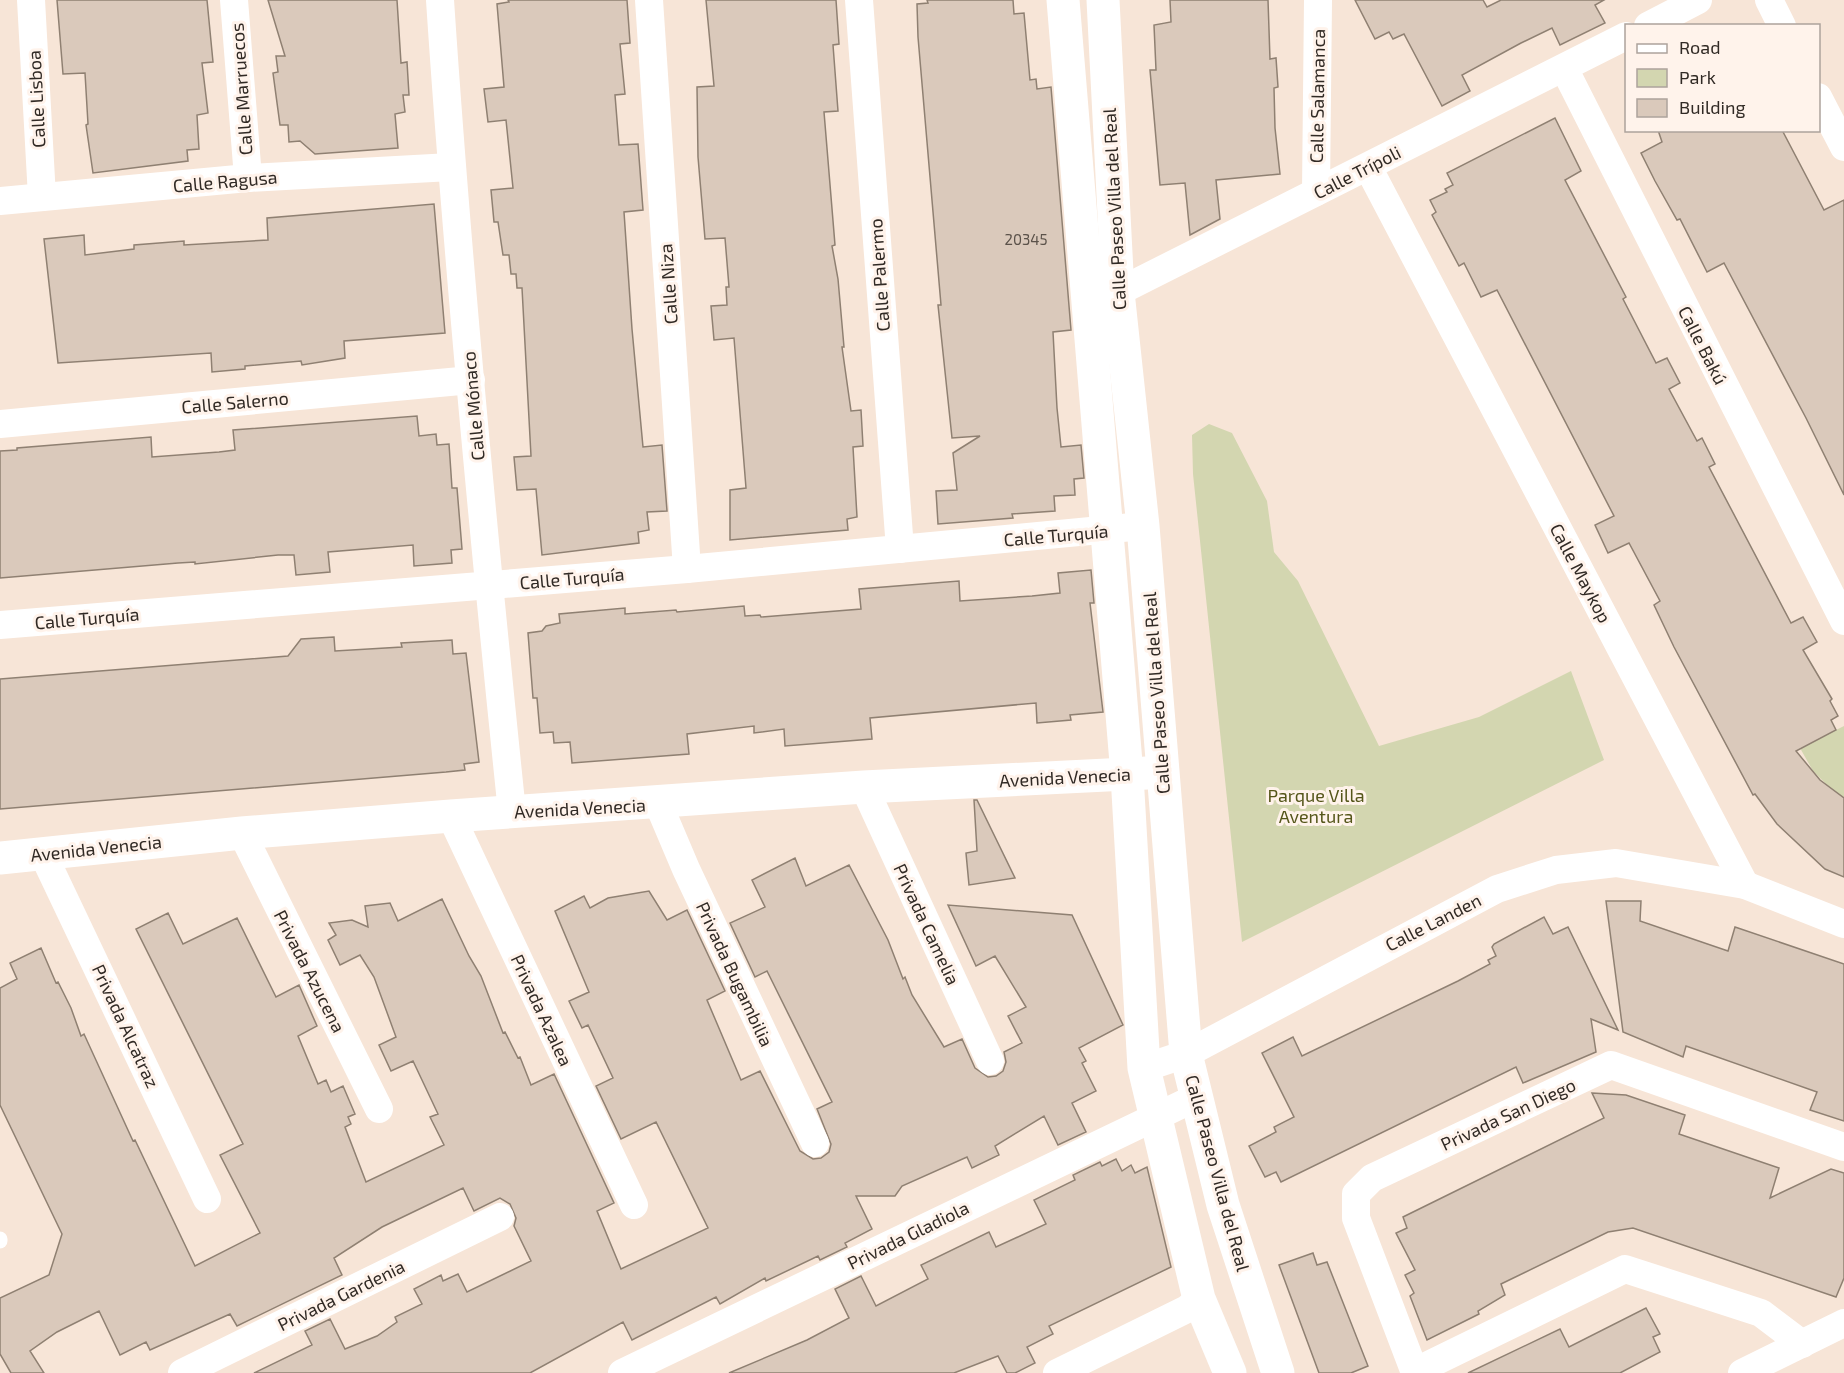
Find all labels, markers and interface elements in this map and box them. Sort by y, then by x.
street label: Calle Marruecos [225,22,257,156]
legend [1625,24,1820,132]
street label: Calle Salamanca [1305,29,1329,163]
text: Road [1679,36,1720,58]
street label: Calle Lisboa [22,50,50,148]
text: Park [1679,66,1716,88]
text: Building [1679,96,1746,118]
street label: Calle Paseo Villa del Real [1098,107,1130,311]
street label: Calle Trípoli [1310,141,1404,203]
street label: Calle Ragusa [172,165,278,197]
street label: Calle Palermo [864,218,894,332]
house number: 20345 [1004,230,1048,248]
street label: Calle Niza [654,243,682,325]
street label: Calle Bakú [1674,302,1732,388]
street label: Calle Mónaco [457,350,489,462]
street label: Calle Salerno [181,386,289,418]
street label: Calle Turquía [1003,519,1109,551]
street label: Calle Maykop [1546,520,1616,626]
street label: Calle Turquía [519,562,625,594]
street label: Calle Paseo Villa del Real [1138,591,1174,795]
street label: Calle Turquía [34,602,140,634]
street label: Avenida Venecia [999,763,1131,791]
park label: Parque Villa Aventura [1267,784,1365,827]
street label: Avenida Venecia [514,794,646,822]
street label: Avenida Venecia [29,830,163,866]
street label: Privada Camelia [889,860,965,988]
street label: Calle Landen [1381,888,1485,956]
street label: Privada Bugambilia [692,898,778,1050]
street label: Privada Azucena [270,906,350,1036]
street label: Privada Azalea [507,951,577,1069]
street label: Privada Alcatraz [88,961,164,1091]
street label: Calle Paseo Villa del Real [1181,1072,1255,1274]
street label: Privada San Diego [1437,1073,1579,1155]
street label: Privada Gladiola [844,1196,972,1274]
street label: Privada Gardenia [274,1255,408,1335]

